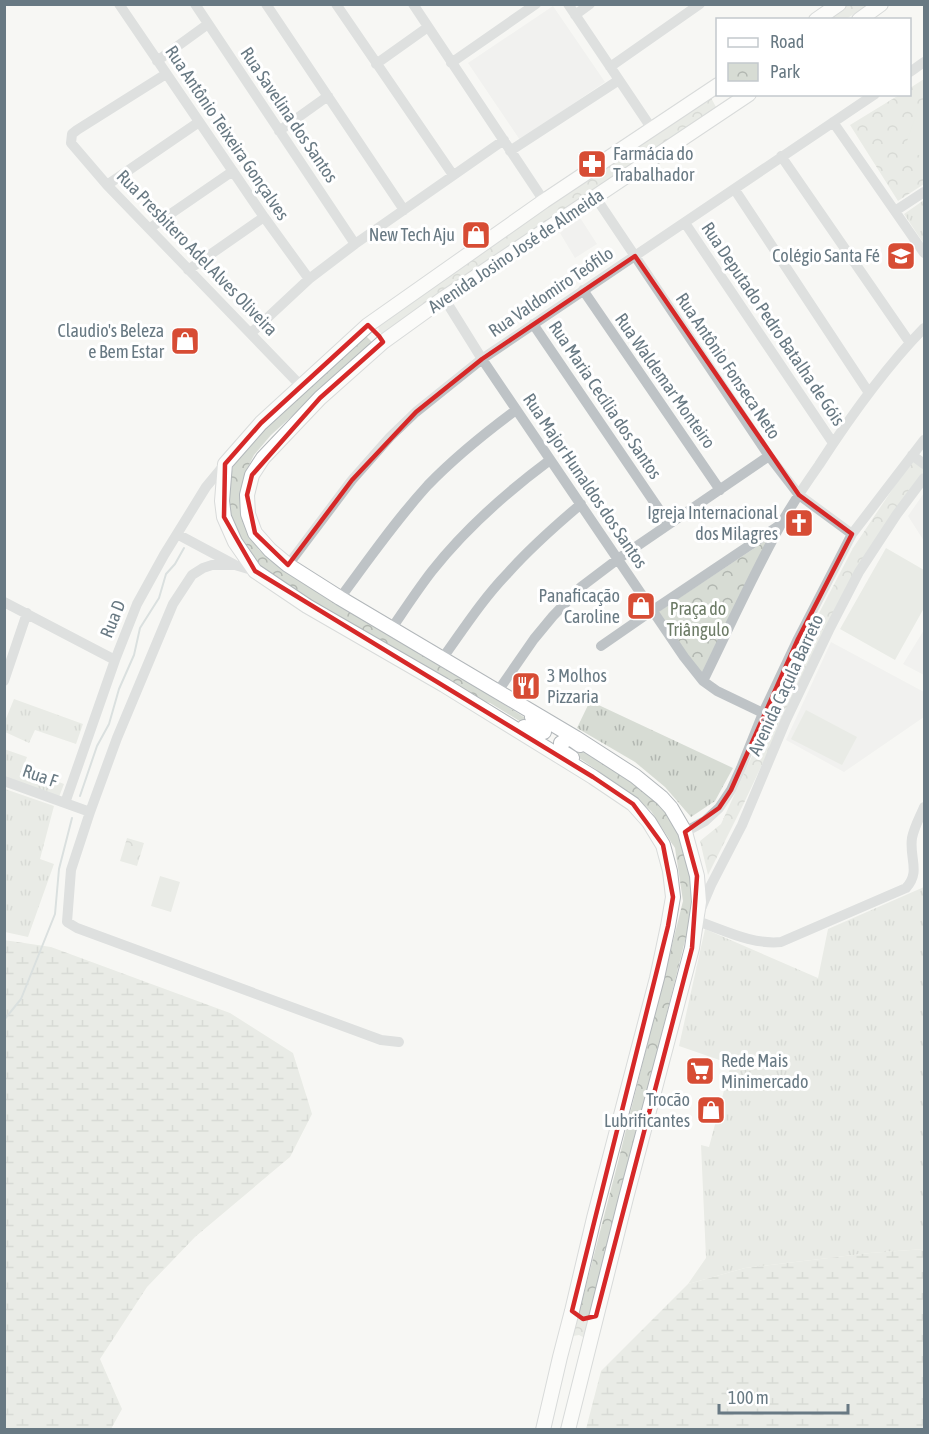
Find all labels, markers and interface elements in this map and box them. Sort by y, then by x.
legend [716,18,911,96]
text: Road [770,31,804,52]
street label: Rua Antônio Teixeira Gonçalves [161,42,294,224]
street label: Rua Savelina dos Santos [236,43,342,186]
text: Park [770,61,800,82]
place label: Farmácia do Trabalhador [613,143,695,185]
pharmacy icon: Farmácia do Trabalhador [576,148,608,180]
street label: Rua Presbitero Adel Alves Oliveira [113,166,282,340]
street label: Avenida Josino José de Almeida [424,184,607,317]
street label: Rua Deputado Pedro Batalha de Góis [697,218,849,429]
shop icon: New Tech Aju [460,219,492,251]
place label: New Tech Aju [369,224,455,245]
school or university icon: Colégio Santa Fé [885,240,917,272]
street label: Rua Valdomiro Teófilo [484,242,617,341]
place label: Colégio Santa Fé [772,245,880,266]
street label: Rua Antônio Fonseca Neto [672,289,785,443]
street label: Rua Waldemar Monteiro [611,309,720,452]
street label: Rua Maria Cecília dos Santos [545,317,666,483]
place label: Claudio's Beleza e Bem Estar [58,320,165,362]
shop icon: Claudio's Beleza e Bem Estar [169,325,201,357]
street label: Rua Major Hunaldos dos Santos [519,389,652,572]
place label: Igreja Internacional dos Milagres [647,502,778,544]
church icon: Igreja Internacional dos Milagres [783,507,815,539]
place label: Panaficação Caroline [538,585,620,627]
shop icon: Panaficação Caroline [625,590,657,622]
street label: Rua D [96,597,130,641]
park label: Praça do Triângulo [667,598,729,640]
street label: Avenida Caçula Barreto [744,611,827,759]
place label: 3 Molhos Pizzaria [547,665,607,707]
restaurant icon: 3 Molhos Pizzaria [510,670,542,702]
street label: Rua F [20,760,61,792]
place label: Rede Mais Minimercado [721,1050,809,1092]
supermarket icon: Rede Mais Minimercado [684,1055,716,1087]
place label: Trocão Lubrificantes [604,1089,690,1131]
shop icon: Trocão Lubrificantes [695,1094,727,1126]
scale bar [719,1377,848,1415]
text: 100 m [728,1387,769,1408]

